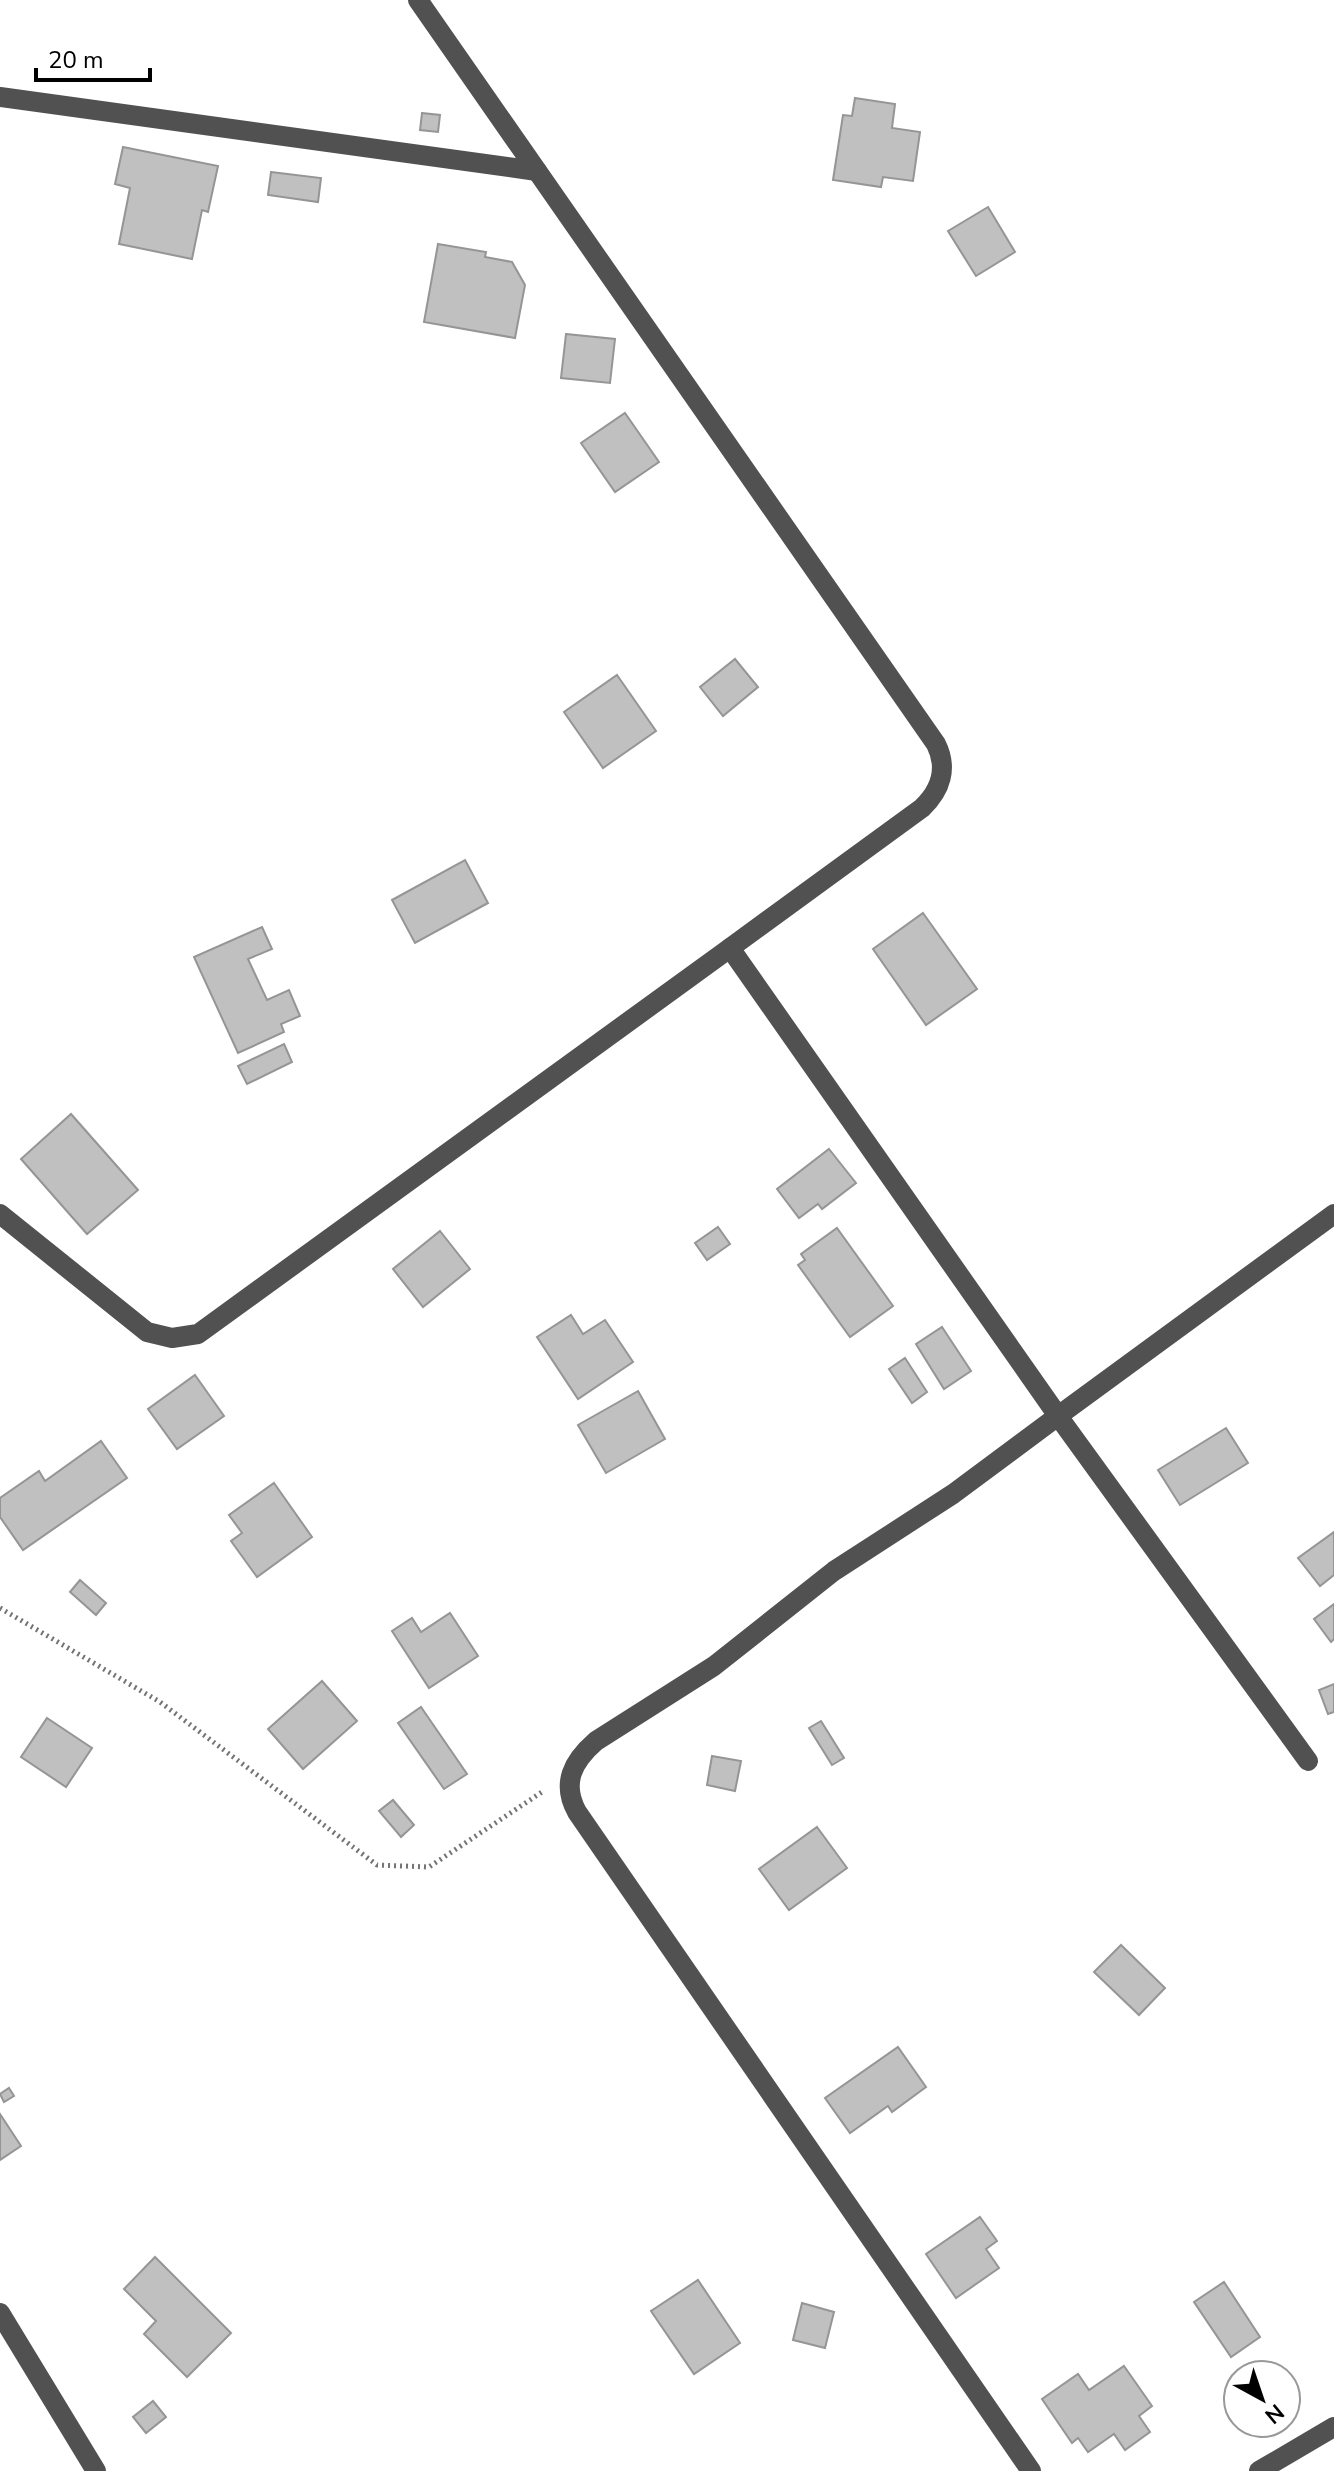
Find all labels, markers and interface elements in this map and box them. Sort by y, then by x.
scale bar [36,32,150,82]
text: 20 m [48,44,104,76]
north arrow [1222,2359,1302,2439]
text: N [1258,2397,1290,2430]

